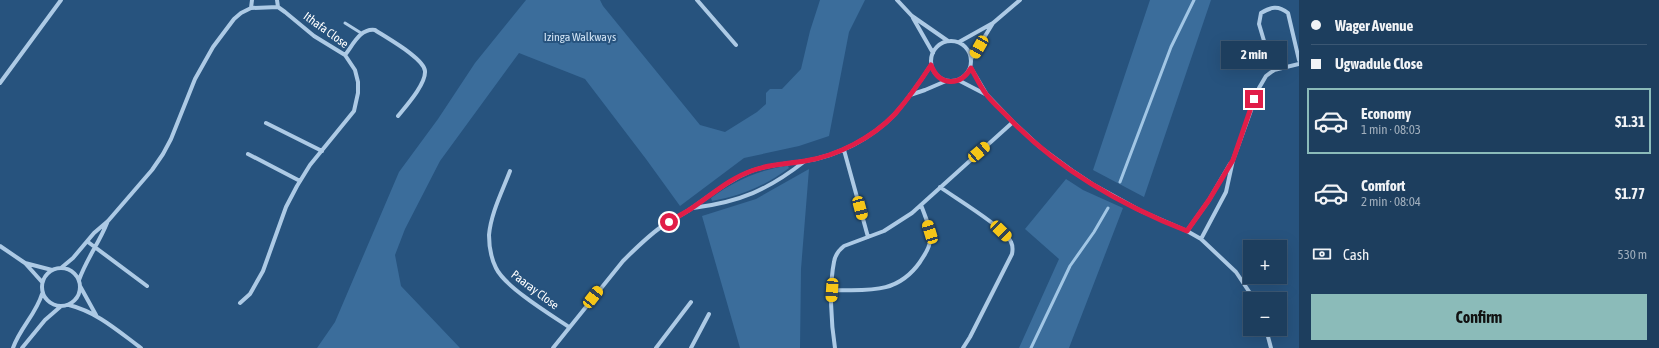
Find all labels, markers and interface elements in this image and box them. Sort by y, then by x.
street label: Ithafa Close [301,9,351,51]
text: Wager Avenue [1335,17,1413,34]
park label: Izinga Walkways [544,30,616,44]
car [968,34,990,60]
callout: 2 min [1221,41,1287,69]
text: 2 min [1241,47,1267,62]
text: Ugwadule Close [1335,55,1423,72]
route end [1245,90,1263,108]
icon: car [1313,103,1349,139]
text: Economy [1361,105,1411,122]
text: $1.31 [1615,113,1645,130]
text: 1 min · 08:03 [1361,122,1421,137]
car [966,140,992,164]
icon: car [1313,175,1349,211]
text: Comfort [1361,177,1405,194]
text: $1.77 [1615,185,1645,202]
text: 2 min · 08:04 [1361,194,1421,209]
car [851,195,869,221]
route start [660,213,678,231]
car [988,218,1014,244]
car [921,219,939,245]
map controls [1243,240,1287,336]
button: + [1243,240,1287,284]
icon: cash [1311,243,1333,265]
text: Cash [1343,246,1369,263]
text: 530 m [1618,247,1647,262]
street label: Paaray Close [508,268,562,312]
car [825,278,839,302]
car [581,284,605,310]
button: − [1243,292,1287,336]
button: Confirm [1311,294,1647,340]

